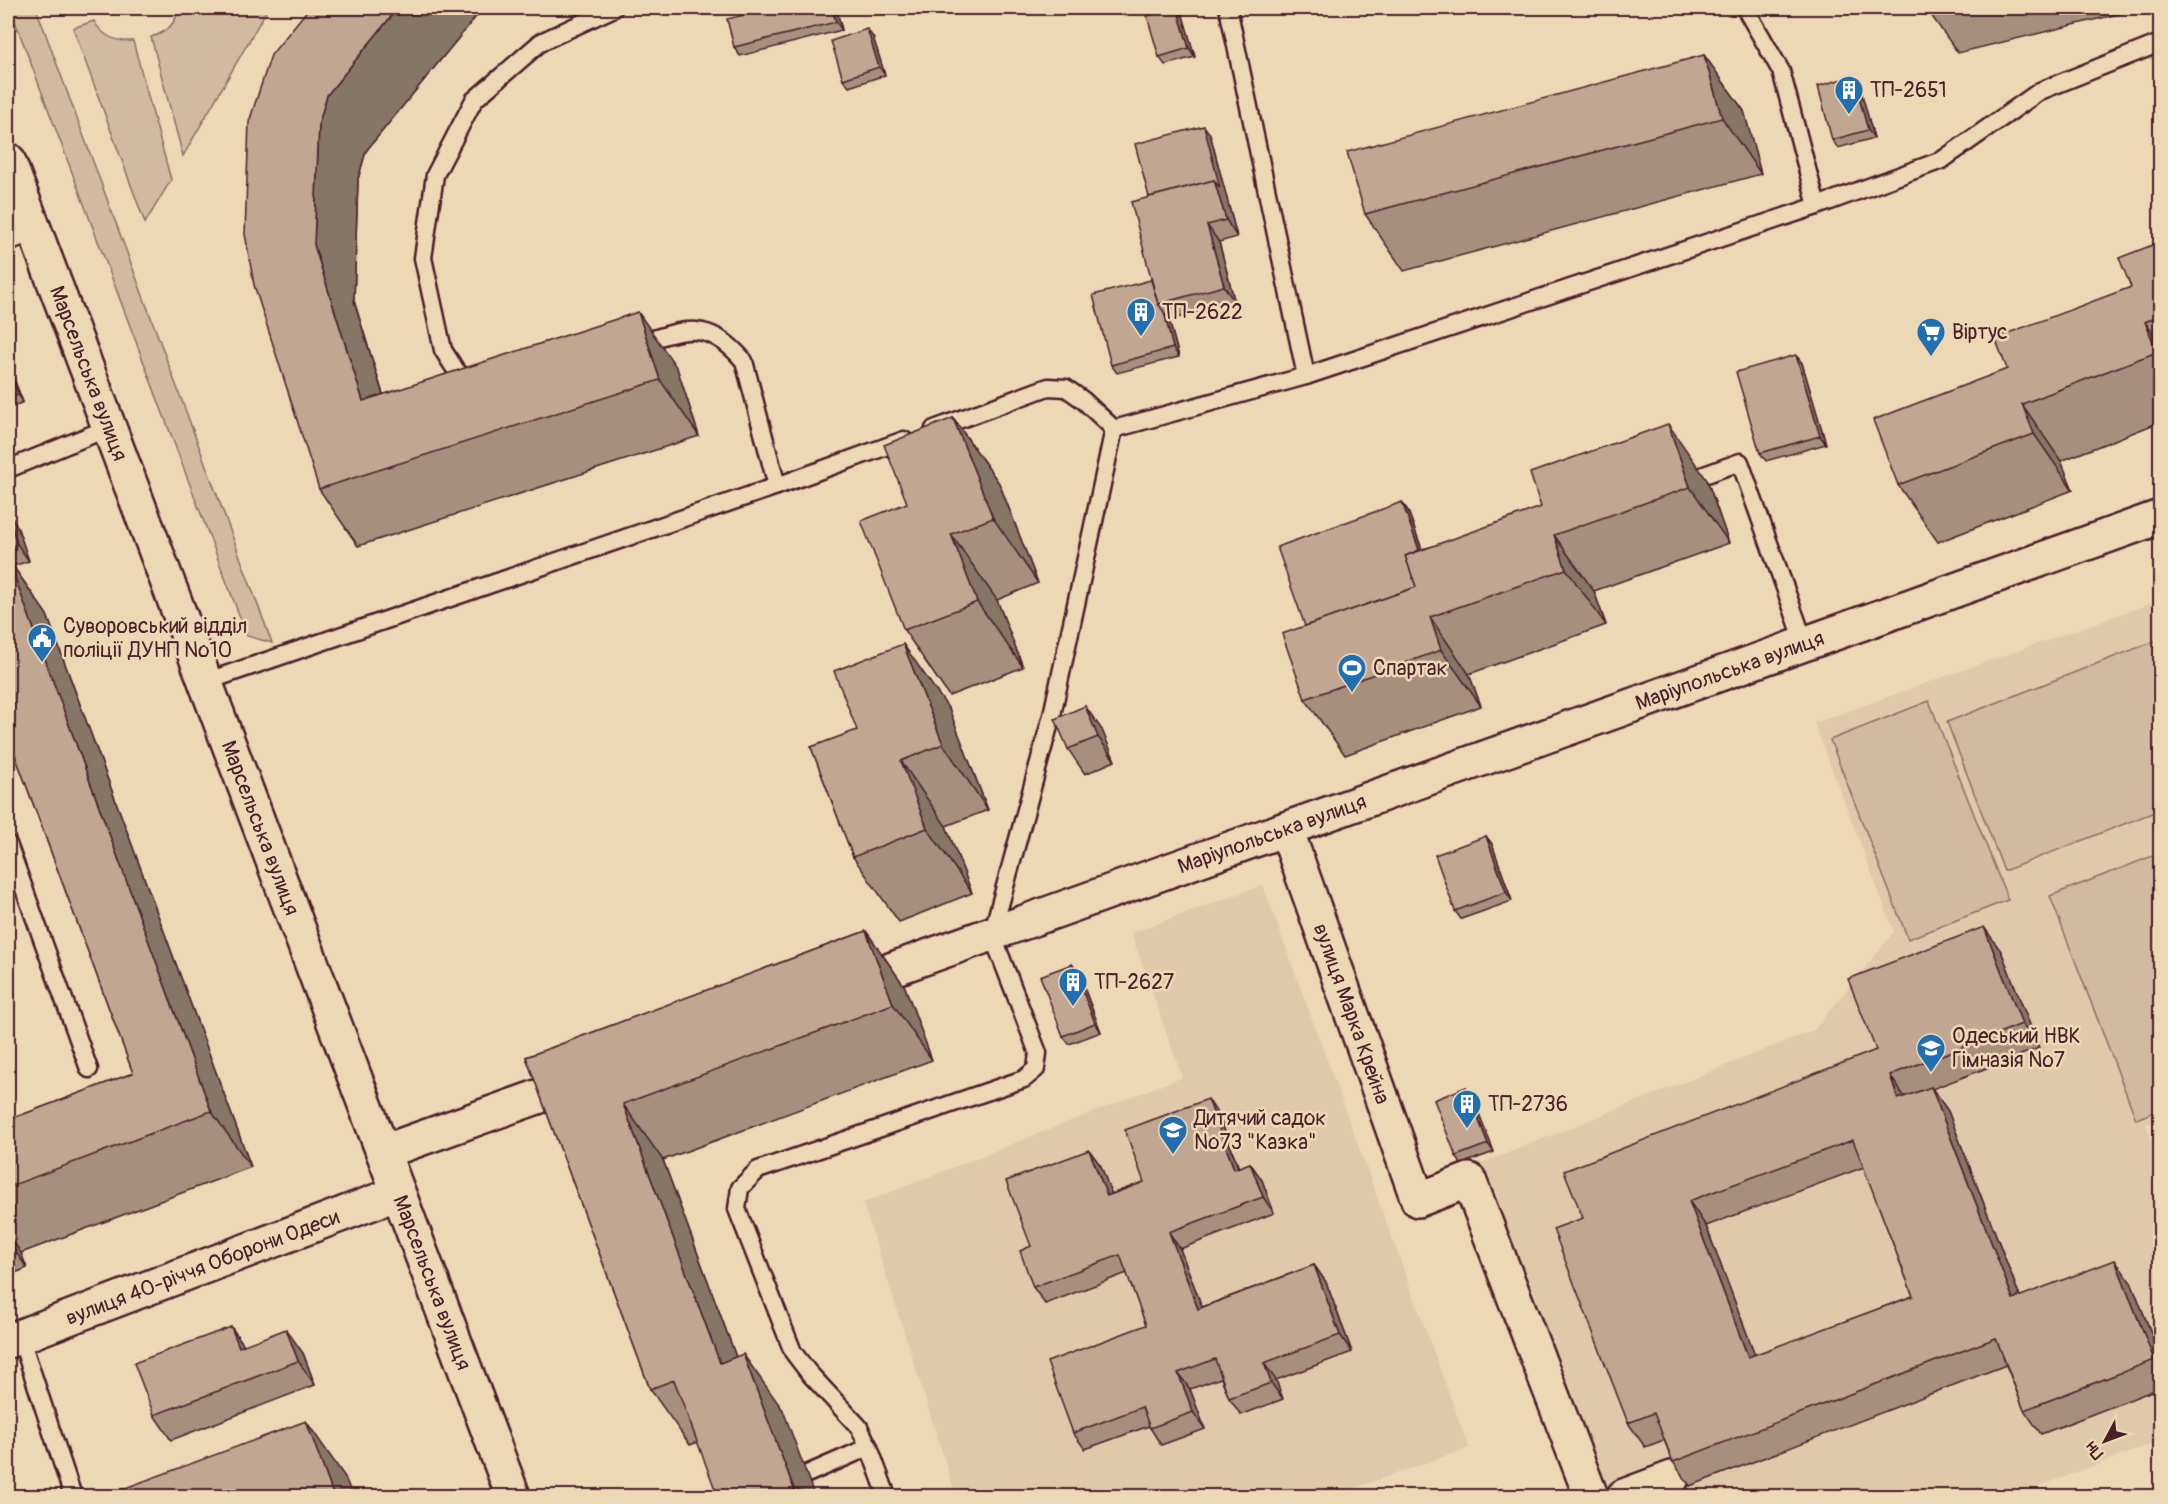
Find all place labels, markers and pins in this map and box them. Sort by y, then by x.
building icon: ТП-2651 [1833,74,1865,116]
place label: ТП-2651 [1870,77,1947,104]
building icon: ТП-2622 [1125,296,1157,338]
place label: ТП-2622 [1162,299,1243,326]
supermarket icon: Вiртус [1915,316,1947,358]
place label: Вiртус [1952,319,2008,346]
place label: Суворовський відділ поліції ДУНП №10 [63,613,247,664]
public building icon: Суворовський відділ поліції ДУНП №10 [26,622,58,664]
sports icon: Спартак [1336,652,1368,694]
place label: Спартак [1373,655,1448,682]
building icon: ТП-2627 [1057,966,1089,1008]
place label: ТП-2627 [1094,969,1174,996]
place label: Одеський НВК Гімназія №7 [1952,1023,2081,1074]
school or university icon: Одеський НВК Гімназія №7 [1915,1032,1947,1074]
building icon: ТП-2736 [1451,1088,1483,1130]
place label: ТП-2736 [1488,1091,1568,1118]
place label: Дитячий садок №73 "Казка" [1193,1105,1326,1156]
school or university icon: Дитячий садок №73 "Казка" [1157,1114,1189,1156]

